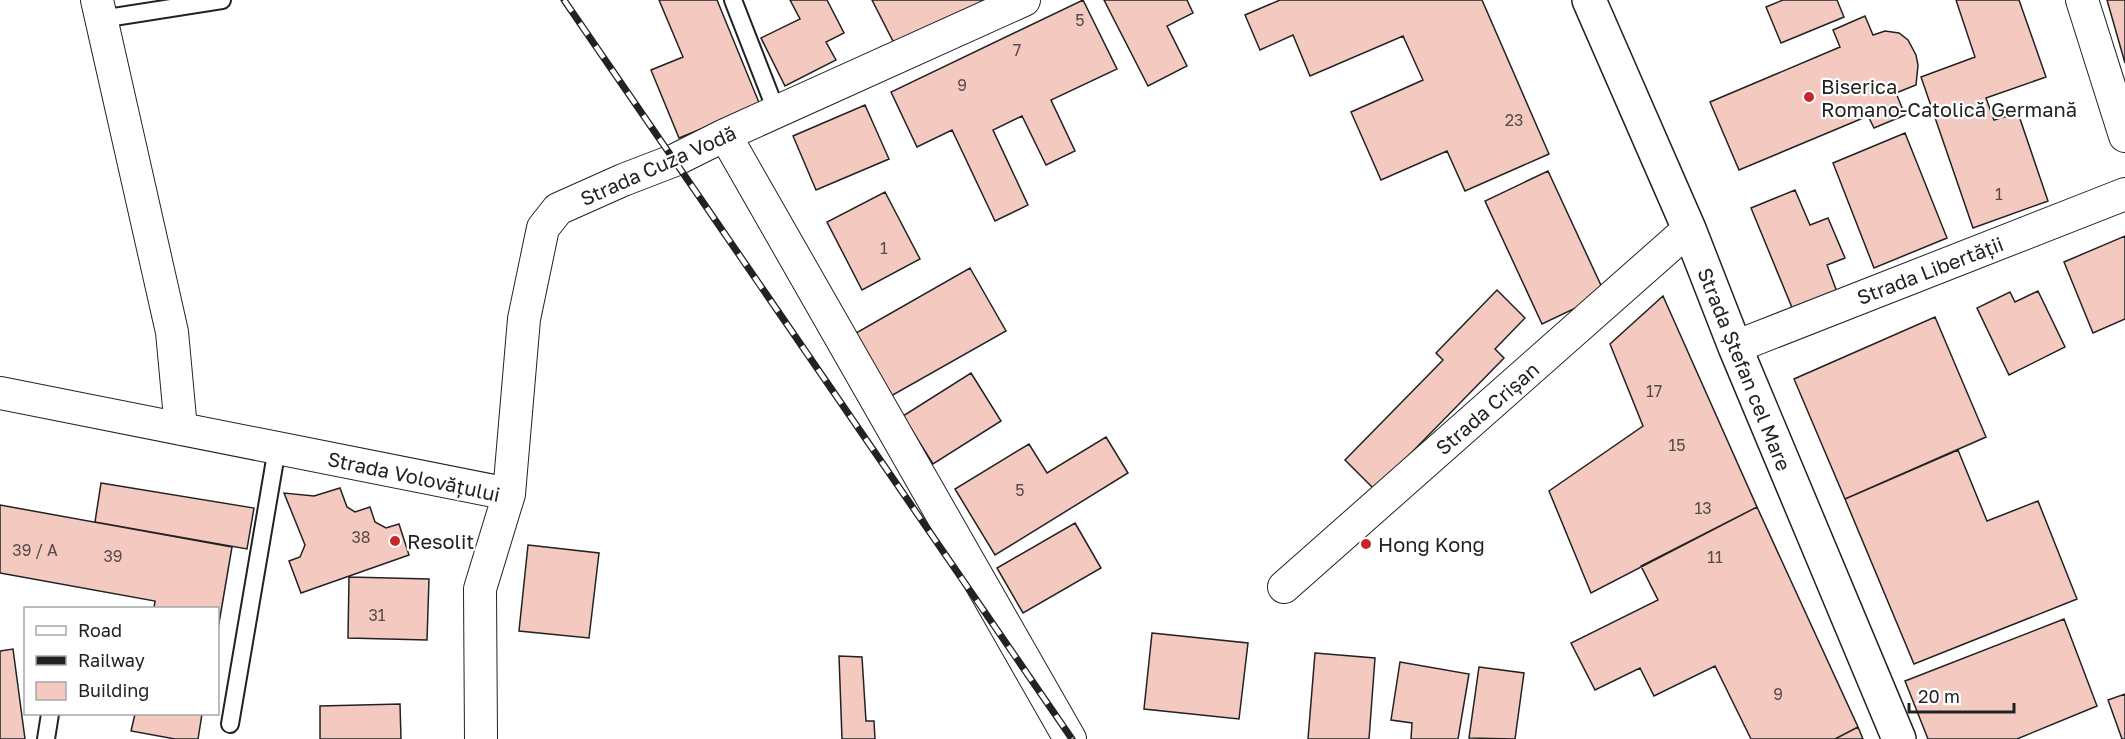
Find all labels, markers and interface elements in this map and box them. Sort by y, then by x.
house number: 5 [1075,10,1085,30]
house number: 7 [1013,40,1021,60]
place label: Biserica Romano-Catolică Germană [1821,74,2077,121]
house number: 9 [957,75,967,95]
marker: Biserica Romano-Catolică Germană [1802,90,1816,104]
house number: 23 [1505,110,1523,130]
street label: Strada Cuza Vodă [576,120,740,210]
house number: 1 [1995,184,2003,204]
street label: Strada Libertății [1853,231,2007,310]
house number: 1 [880,238,888,258]
street label: Strada Ștefan cel Mare [1692,264,1797,474]
street label: Strada Crișan [1430,357,1544,460]
house number: 17 [1646,381,1662,401]
house number: 15 [1668,435,1686,455]
street label: Strada Volovățului [325,446,502,507]
house number: 5 [1015,480,1025,500]
house number: 13 [1694,498,1712,518]
house number: 38 [351,527,371,547]
place label: Resolit [407,529,474,553]
place label: Hong Kong [1378,532,1485,556]
marker: Resolit [388,534,402,548]
marker: Hong Kong [1359,537,1373,551]
house number: 39 / A [12,540,58,560]
house number: 39 [103,546,123,566]
house number: 11 [1707,547,1723,567]
house number: 31 [368,605,386,625]
legend [24,607,219,715]
text: Road [78,619,122,641]
text: Railway [78,649,145,671]
scale bar [1909,676,2014,714]
text: Building [78,679,149,701]
house number: 9 [1773,684,1783,704]
text: 20 m [1918,685,1960,707]

